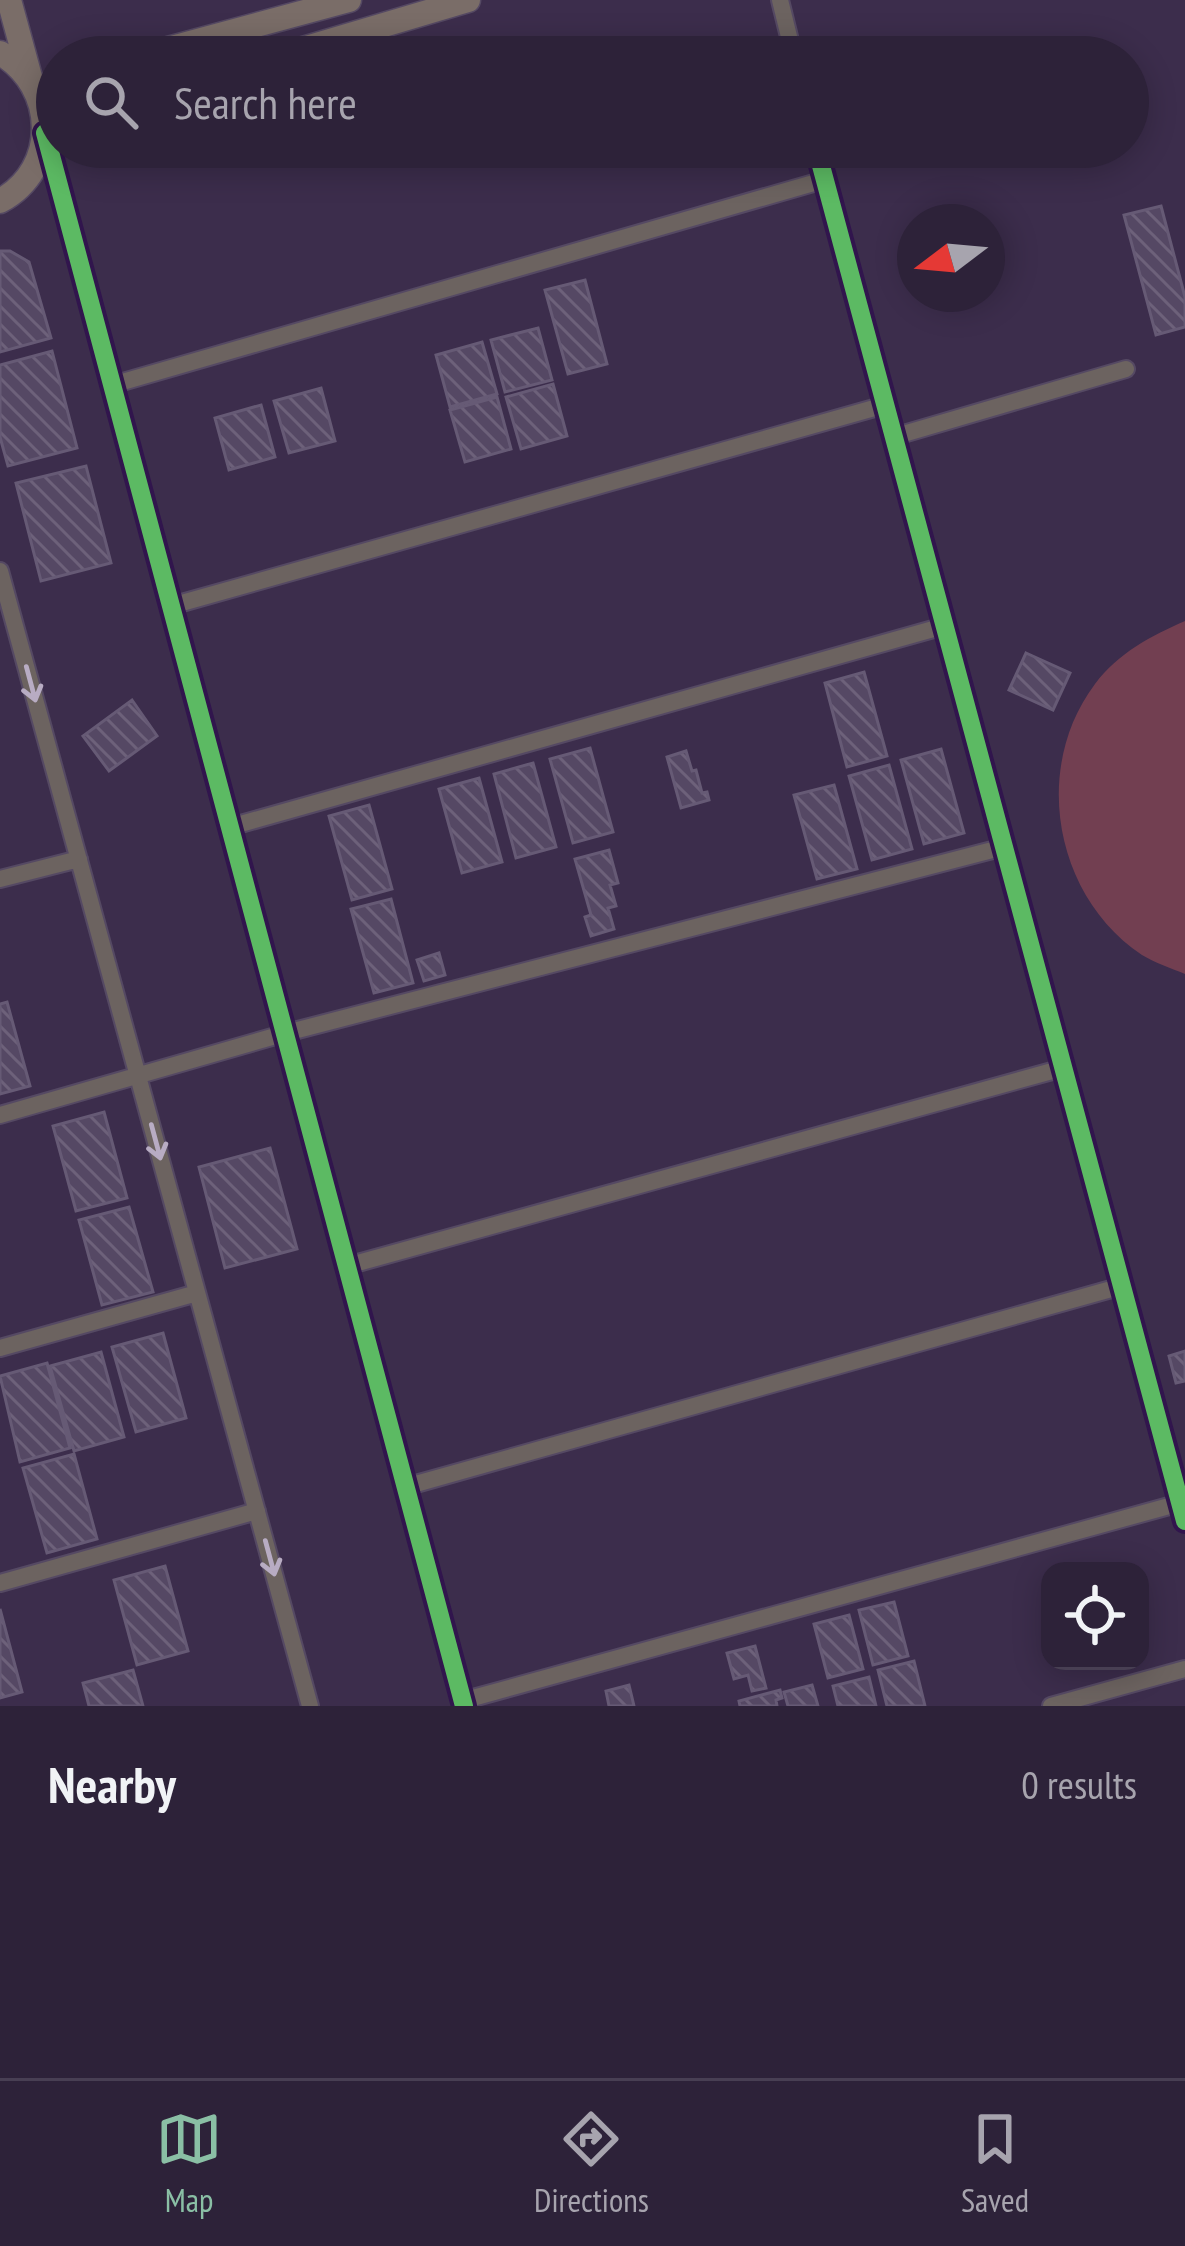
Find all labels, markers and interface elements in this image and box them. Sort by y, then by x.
search box [36,36,1149,168]
icon: search [78,69,144,135]
text: Search here [174,73,357,131]
north arrow [897,204,1005,312]
one-way arrow [21,665,43,703]
one-way arrow [146,1122,168,1160]
one-way arrow [260,1538,282,1576]
map controls [1041,1562,1149,1670]
button: locate [1041,1562,1149,1670]
text: Nearby [48,1751,176,1817]
text: 0 results [1021,1759,1137,1810]
tab: Map [156,2106,222,2221]
tab: Directions [534,2106,649,2221]
tab: Saved [961,2106,1029,2221]

